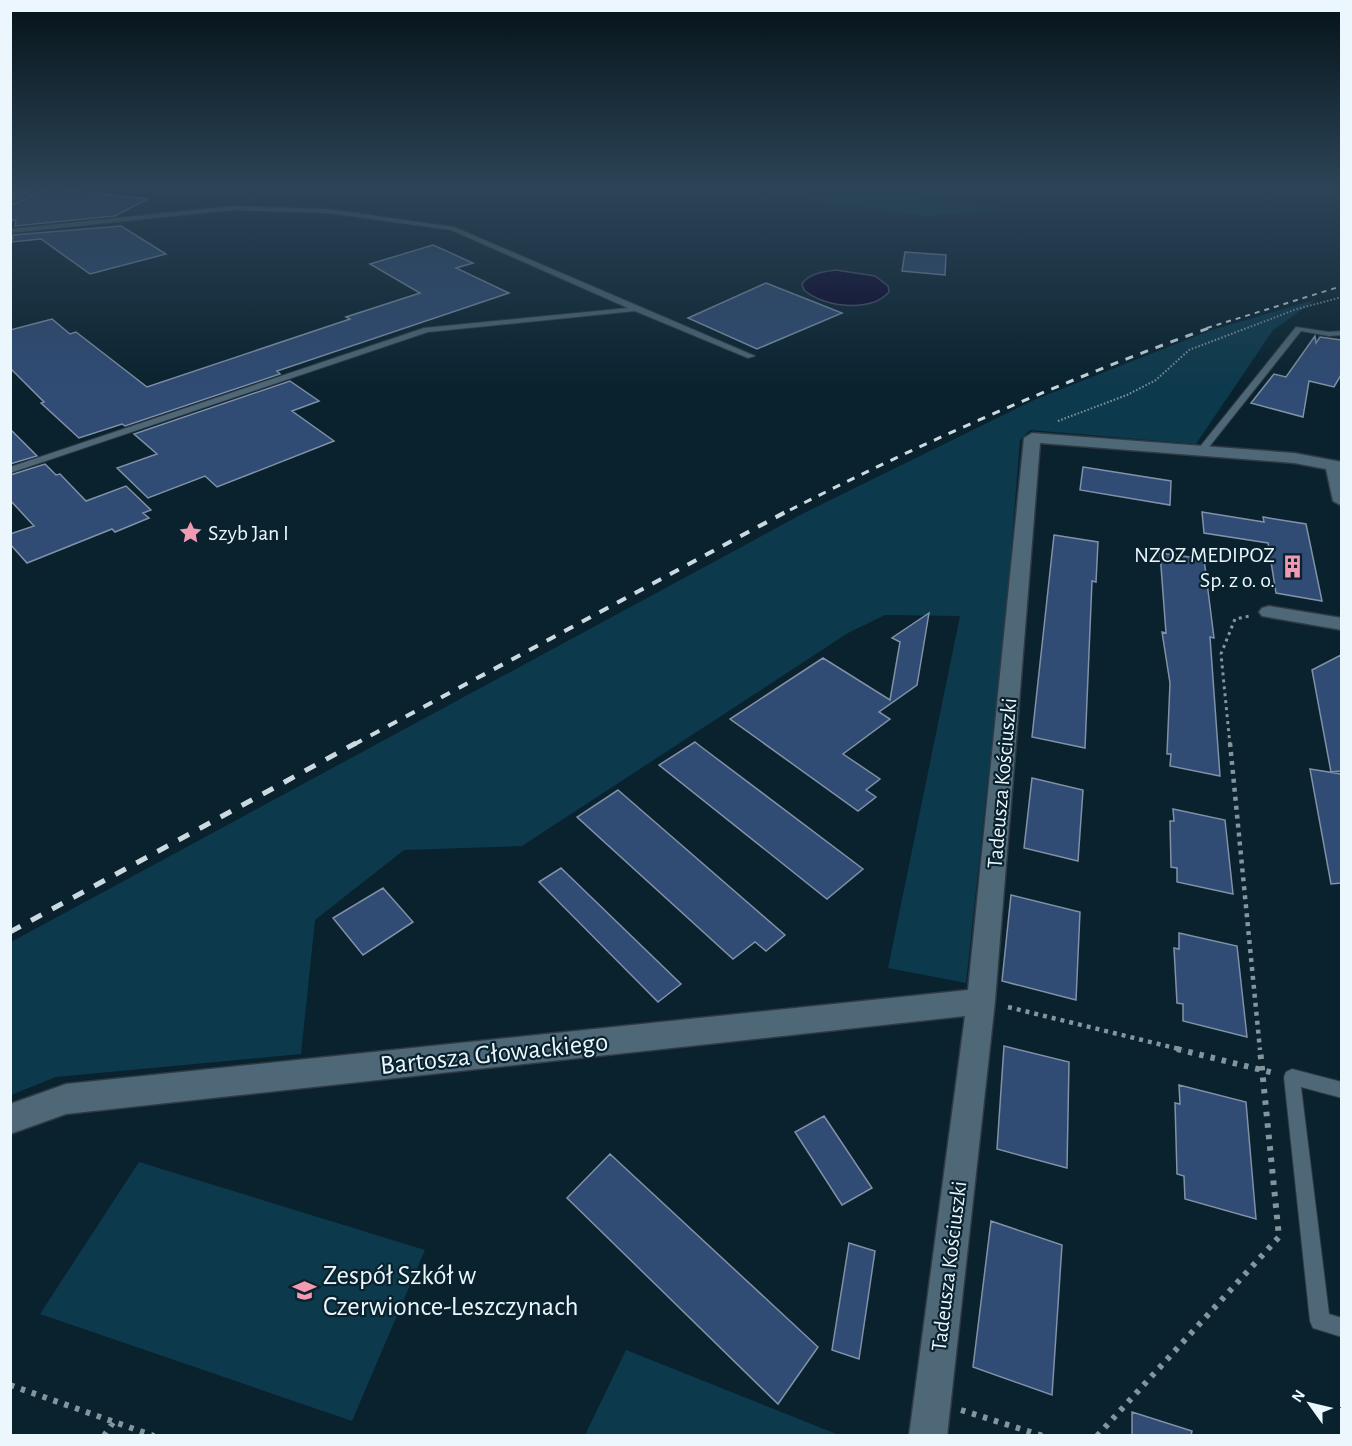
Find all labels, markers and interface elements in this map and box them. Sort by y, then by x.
place icon: Szyb Jan I [177,519,203,545]
place label: Szyb Jan I [208,522,289,544]
place label: NZOZ MEDIPOZ Sp. z o. o. [1134,544,1275,591]
building icon: NZOZ MEDIPOZ Sp. z o. o. [1280,554,1306,580]
street label: Tadeusza Kościuszki [984,697,1020,869]
street label: Bartosza Głowackiego [379,1028,609,1079]
street label: Tadeusza Kościuszki [928,1180,970,1352]
place label: Zespół Szkół w Czerwionce-Leszczynach [323,1262,579,1321]
school or university icon: Zespół Szkół w Czerwionce-Leszczynach [292,1278,318,1304]
north arrow [1280,1374,1340,1434]
text: N [1289,1387,1308,1405]

